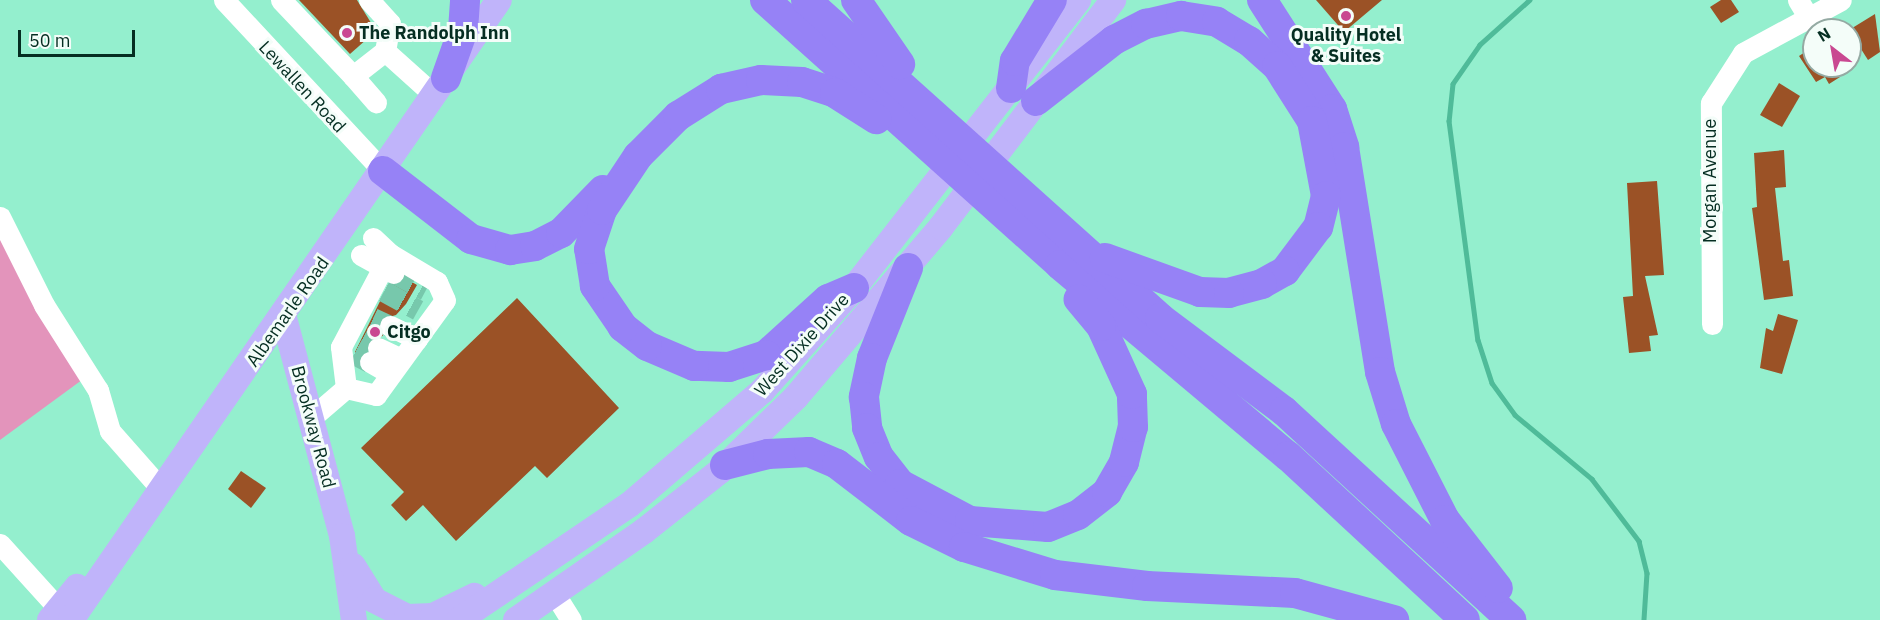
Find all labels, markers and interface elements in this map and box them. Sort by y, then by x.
marker: Quality Hotel & Suites [1339,9,1353,23]
scale bar [21,18,138,56]
north arrow [1802,18,1862,78]
place label: The Randolph Inn [359,22,509,44]
text: N [1814,23,1834,46]
place label: Quality Hotel & Suites [1291,25,1401,68]
marker: The Randolph Inn [340,26,354,40]
text: 50 m [29,29,71,52]
street label: Lewallen Road [254,37,350,137]
street label: Morgan Avenue [1699,119,1721,243]
street label: Albemarle Road [242,253,334,371]
street label: West Dixie Drive [750,289,854,401]
place label: Citgo [387,321,431,343]
marker: Citgo [368,325,382,339]
street label: Brookway Road [286,363,340,491]

